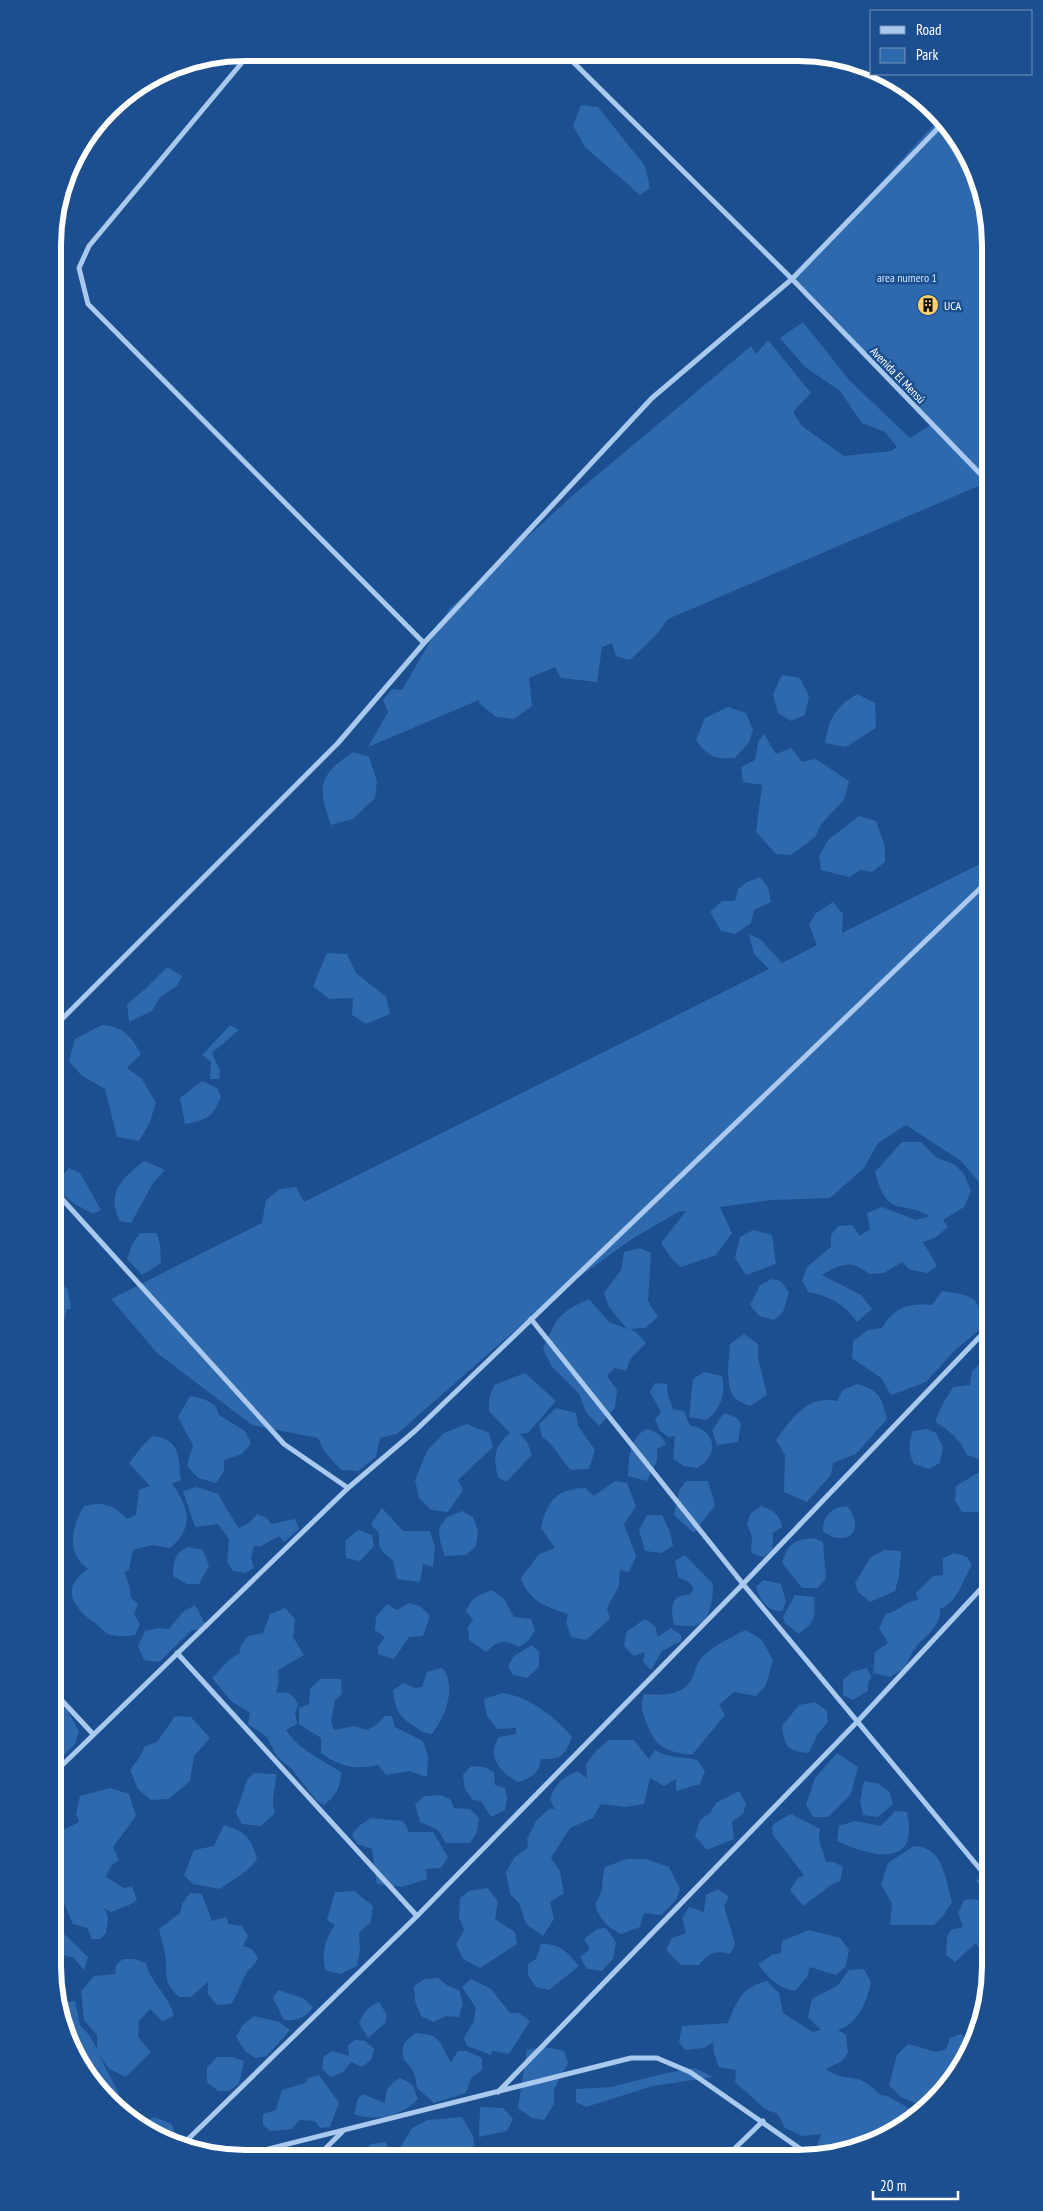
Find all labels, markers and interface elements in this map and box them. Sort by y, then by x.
legend [870,10,1033,75]
text: Road [916,20,942,39]
text: Park [916,45,938,64]
park label: area numero 1 [877,270,937,285]
building icon: UCA [916,293,940,317]
place label: UCA [944,298,961,313]
street label: Avenida El Mensú [867,344,929,406]
scale bar [873,2168,958,2200]
text: 20 m [880,2176,906,2195]

